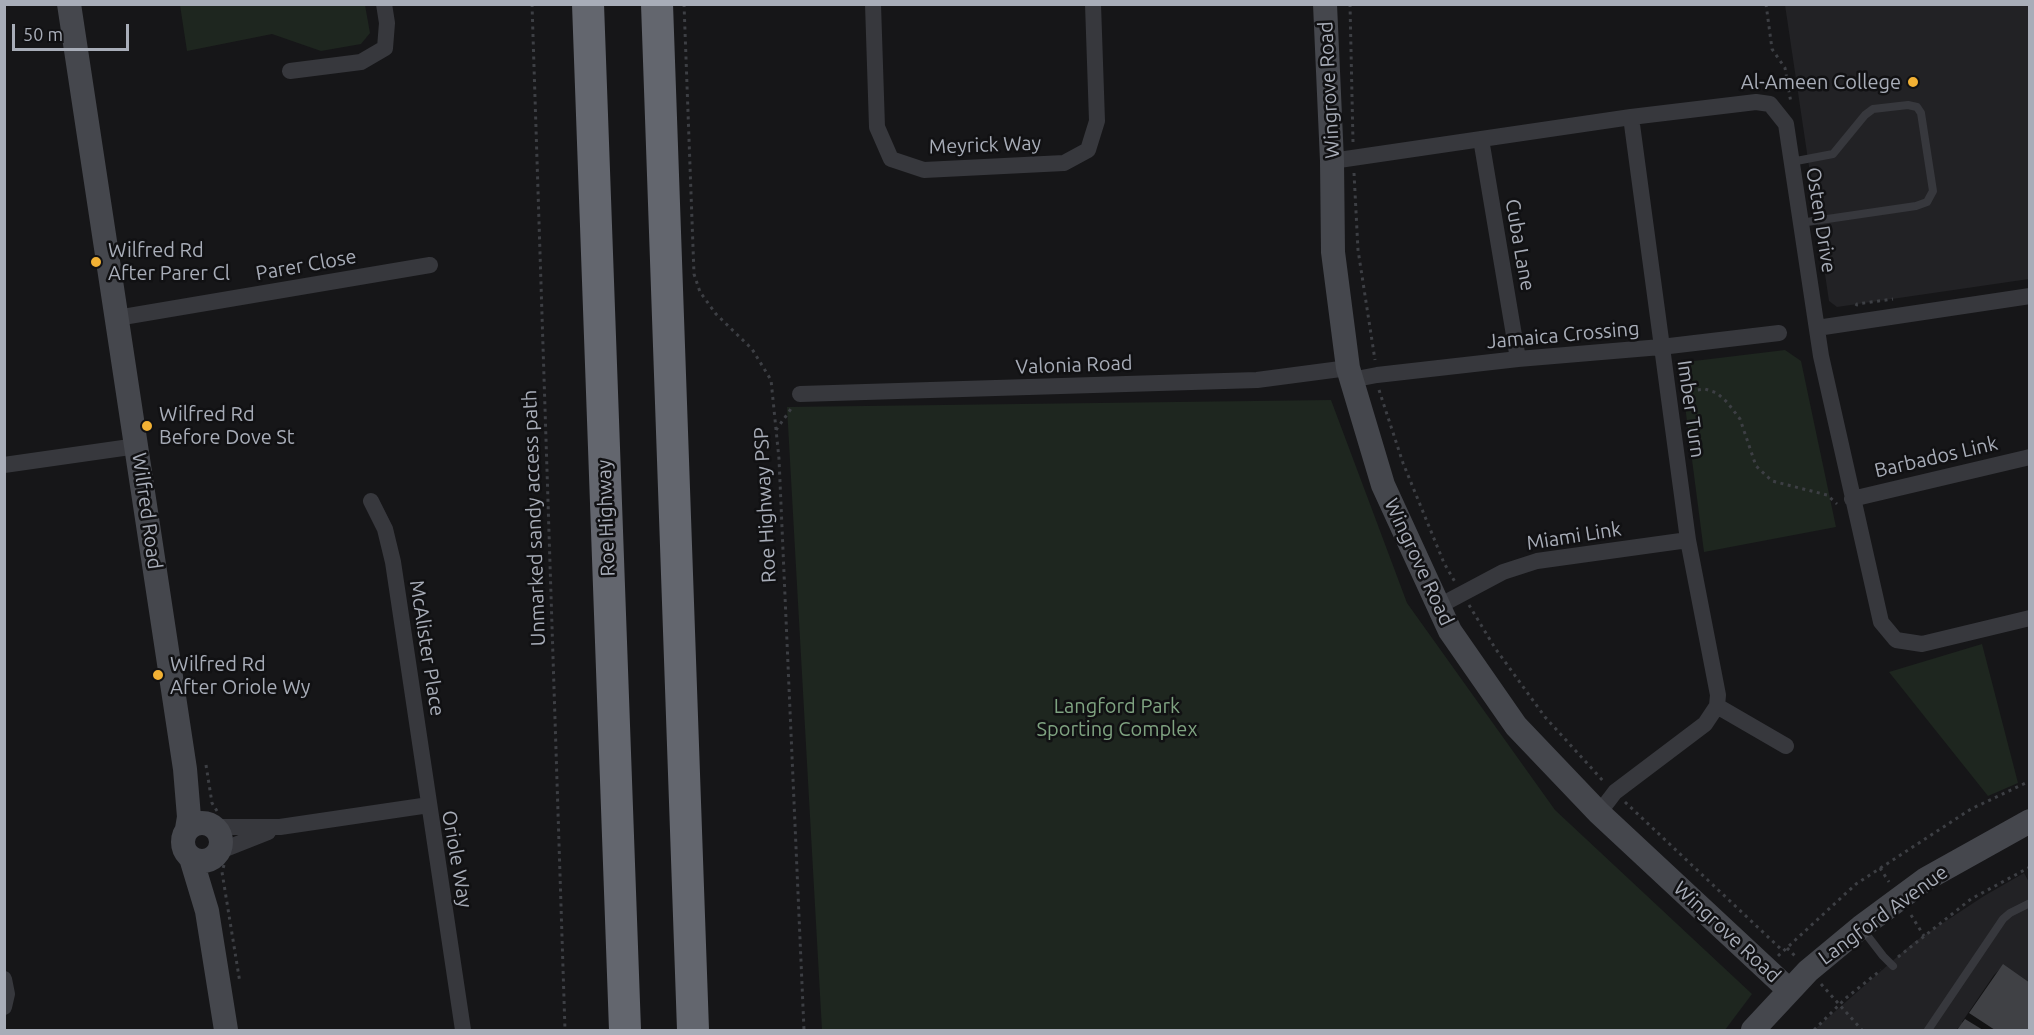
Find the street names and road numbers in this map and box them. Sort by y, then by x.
street label: Wingrove Road [1313,21,1345,159]
street label: Meyrick Way [928,131,1042,159]
street label: Osten Drive [1801,166,1841,274]
street label: Cuba Lane [1500,197,1540,293]
street label: Parer Close [254,244,358,286]
street label: Jamaica Crossing [1486,316,1640,354]
street label: Valonia Road [1015,351,1133,379]
street label: Imber Turn [1672,359,1710,459]
street label: Unmarked sandy access path [518,389,550,647]
street label: Roe Highway PSP [749,427,781,583]
street label: Barbados Link [1872,431,2000,483]
street label: Wilfred Road [127,451,167,571]
street label: Roe Highway [592,459,620,577]
street label: Wingrove Road [1379,495,1459,629]
street label: Miami Link [1525,517,1623,555]
street label: McAlister Place [404,578,450,718]
street label: Oriole Way [437,808,477,910]
street label: Langford Avenue [1814,860,1952,970]
street label: Wingrove Road [1669,876,1785,988]

